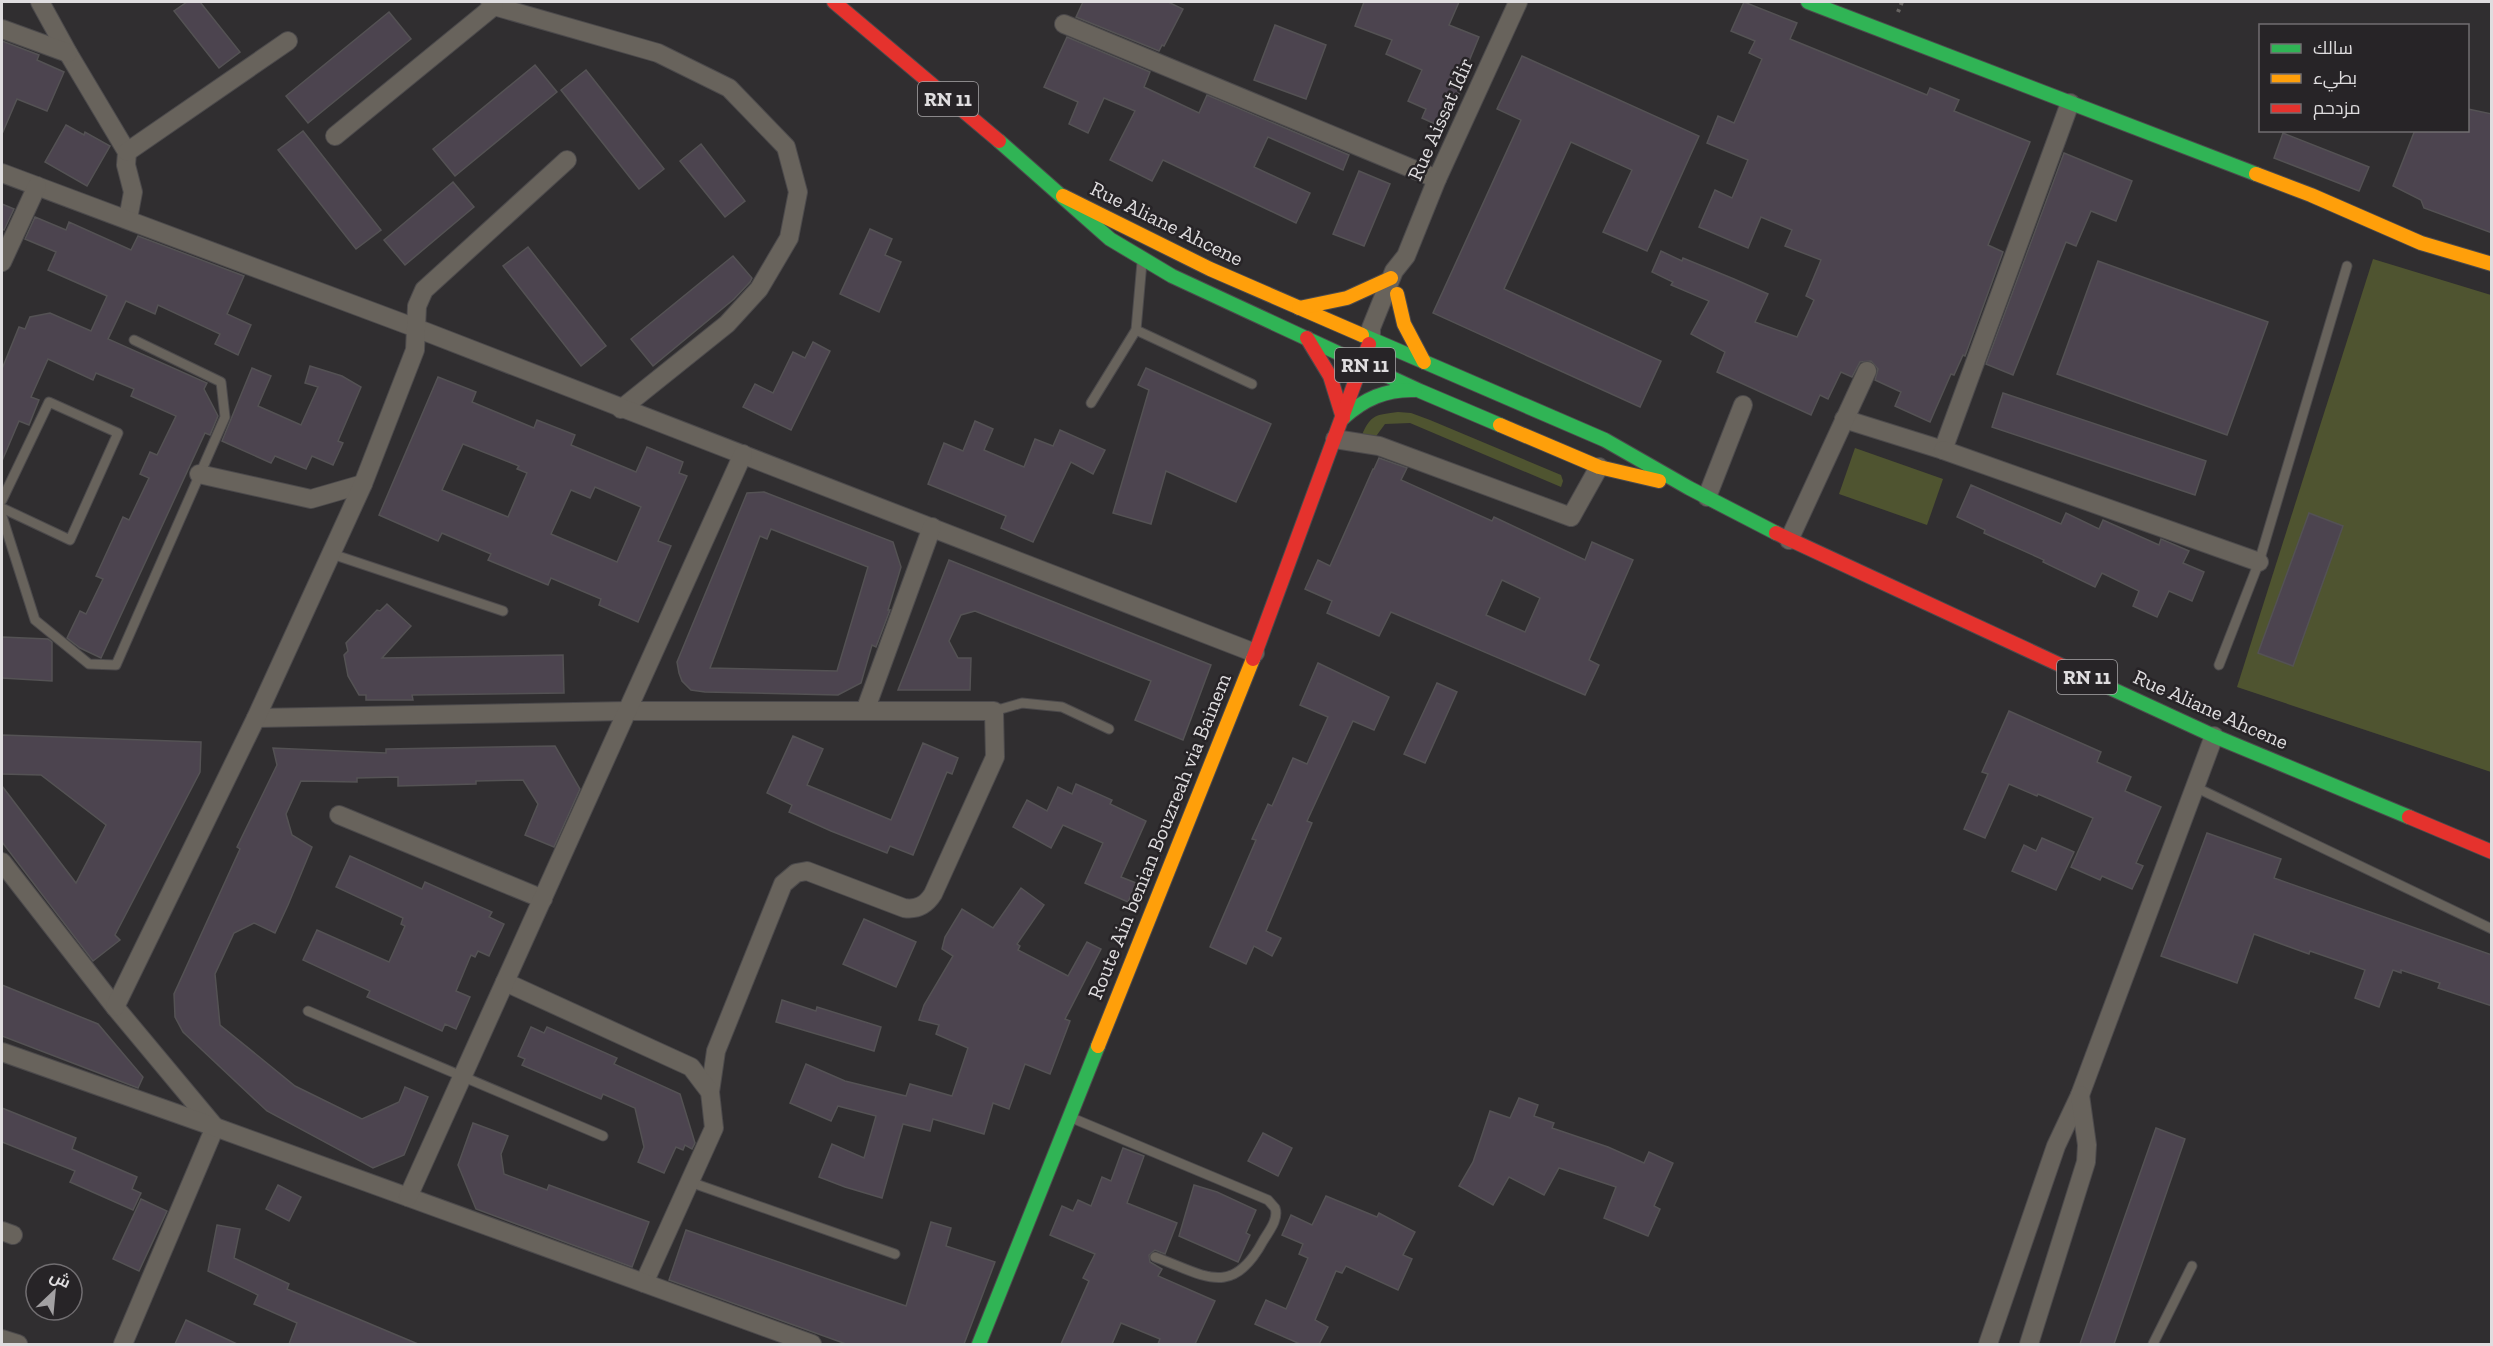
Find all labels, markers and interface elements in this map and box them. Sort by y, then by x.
legend [2259,24,2469,132]
text: سالك [2313,37,2353,59]
street label: Rue Aissat Idir [1402,54,1478,184]
text: بطيء [2313,67,2357,92]
road number: RN 11 [918,82,978,116]
text: مزدحم [2313,97,2361,120]
street label: Rue Aliane Ahcene [1087,175,1248,271]
road number: RN 11 [1335,348,1395,382]
road number: RN 11 [2057,660,2117,694]
street label: Rue Aliane Ahcene [2130,664,2292,754]
street label: Route Ain benian Bouzreah via Bainem [1082,669,1236,1003]
north arrow [24,1262,84,1322]
text: ش [47,1266,74,1292]

